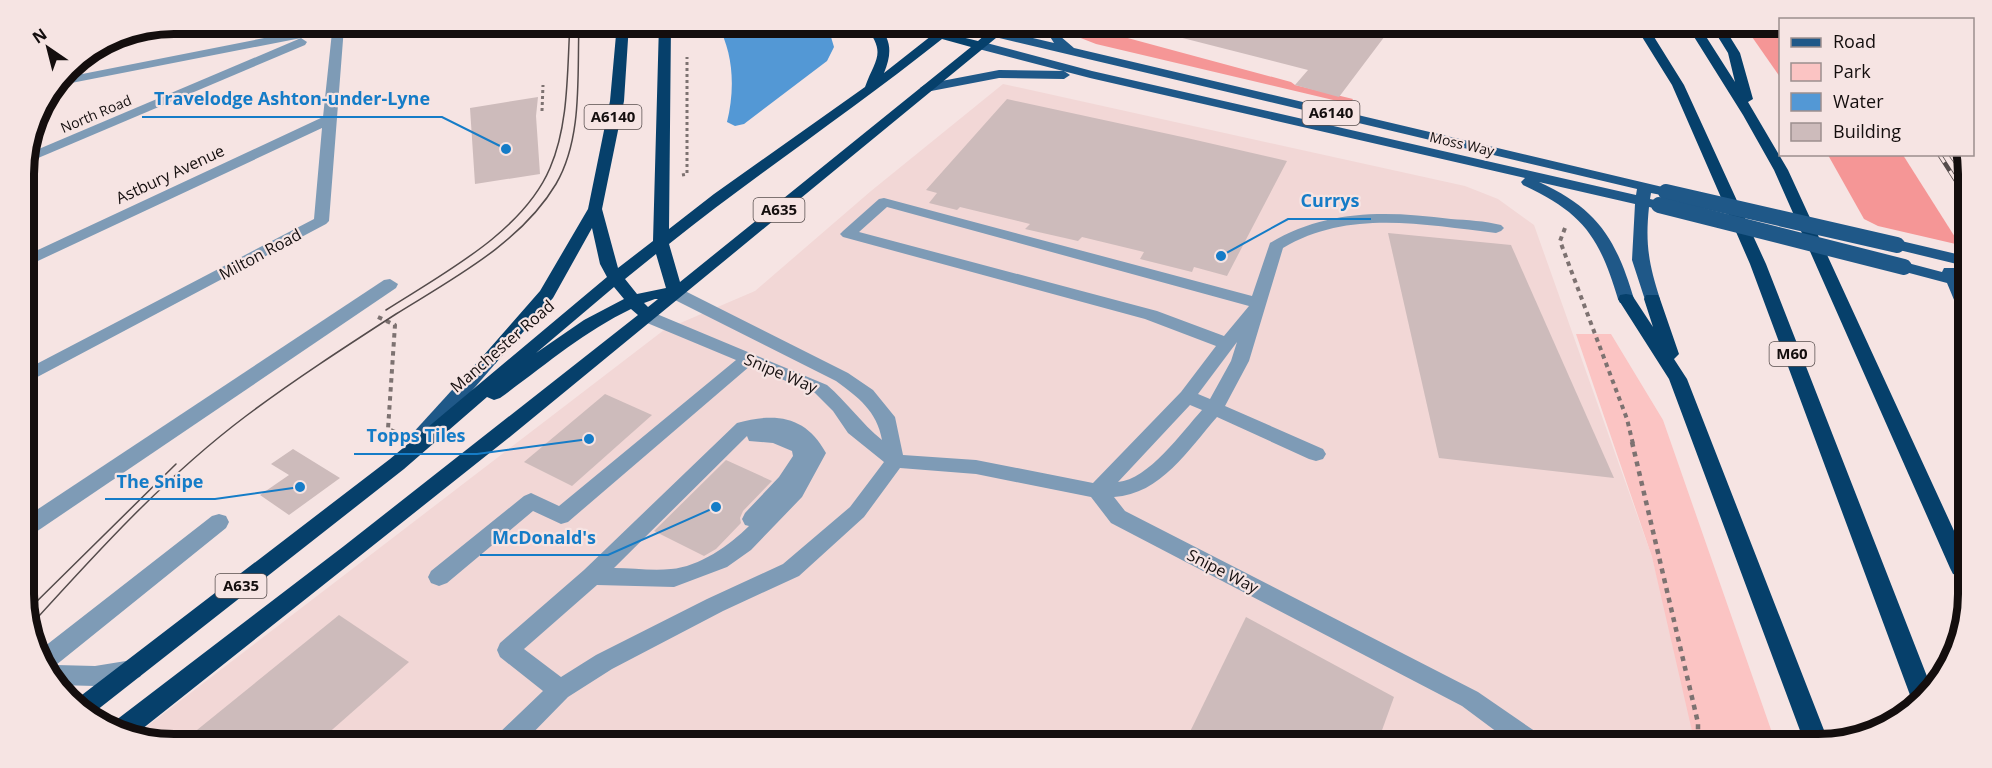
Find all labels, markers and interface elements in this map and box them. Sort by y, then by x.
north arrow [18,18,78,78]
legend [1779,18,1974,156]
text: N [28,23,51,48]
text: Road [1833,29,1876,53]
text: Park [1833,59,1871,83]
callout: Travelodge Ashton-under-Lyne [142,81,442,117]
text: Travelodge Ashton-under-Lyne [154,86,430,110]
text: Water [1833,89,1884,113]
street label: North Road [57,90,134,137]
road number: A6140 [1302,101,1360,125]
road number: A6140 [584,105,642,129]
text: Building [1833,119,1901,143]
street label: Moss Way [1428,127,1497,160]
street label: Astbury Avenue [112,139,228,209]
callout: Currys [1288,183,1371,219]
text: Currys [1301,188,1359,212]
road number: A635 [754,198,804,222]
street label: Milton Road [215,223,305,285]
street label: Manchester Road [445,295,559,397]
road number: M60 [1770,342,1814,366]
street label: Snipe Way [741,348,822,399]
callout: Topps Tiles [354,418,477,454]
text: Topps Tiles [367,423,466,447]
callout: The Snipe [105,463,215,499]
text: The Snipe [117,469,203,493]
callout: McDonald's [480,519,608,555]
text: McDonald's [492,525,596,549]
street label: Snipe Way [1184,544,1263,599]
road number: A635 [216,574,266,598]

